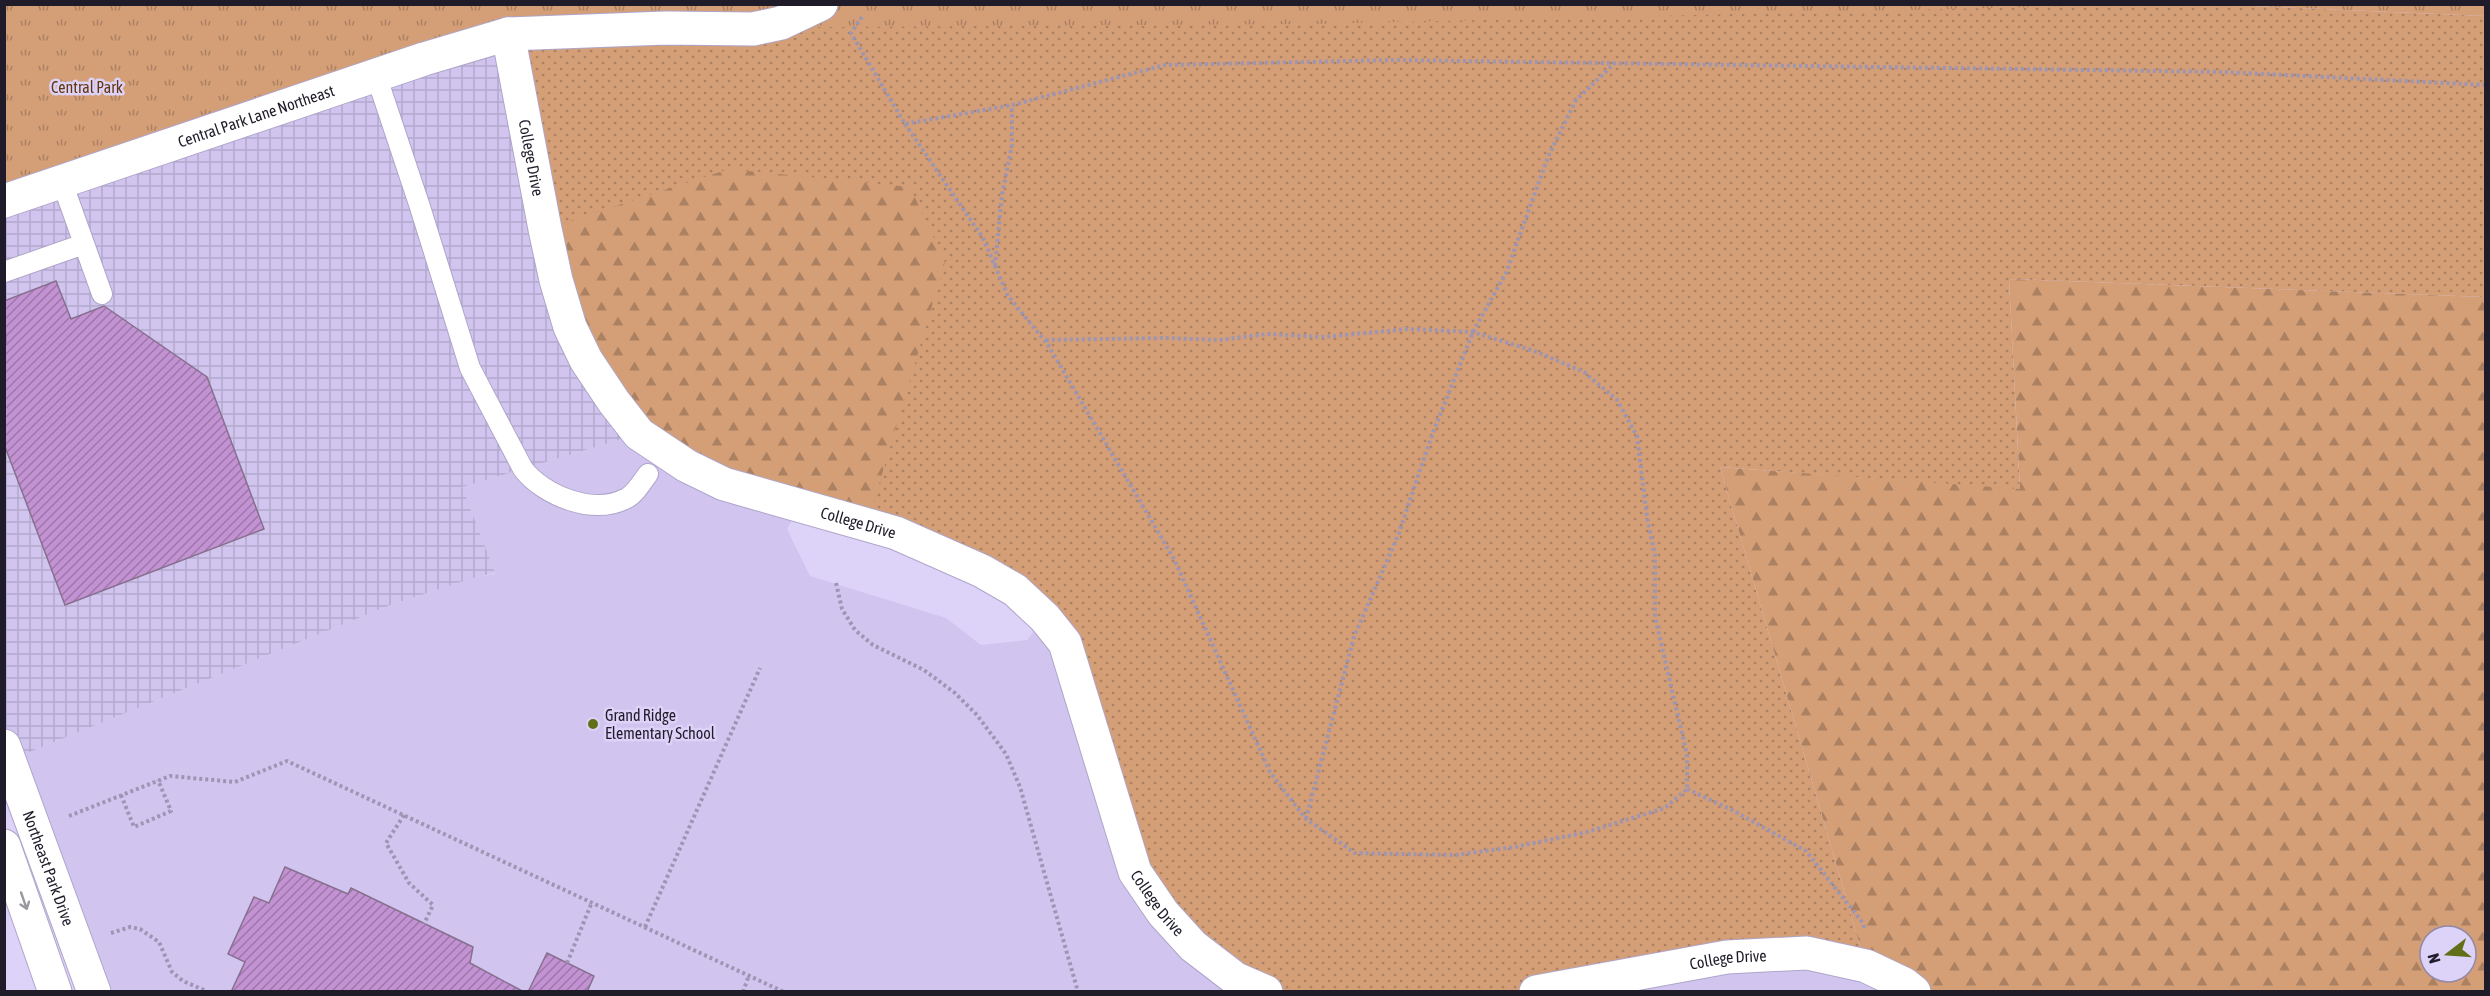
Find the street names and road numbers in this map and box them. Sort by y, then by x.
street label: Central Park Lane Northeast [175,81,337,151]
street label: College Drive [515,118,548,198]
street label: College Drive [819,503,898,542]
street label: Northeast Park Drive [19,808,78,928]
street label: College Drive [1127,867,1188,939]
street label: College Drive [1688,946,1767,973]

